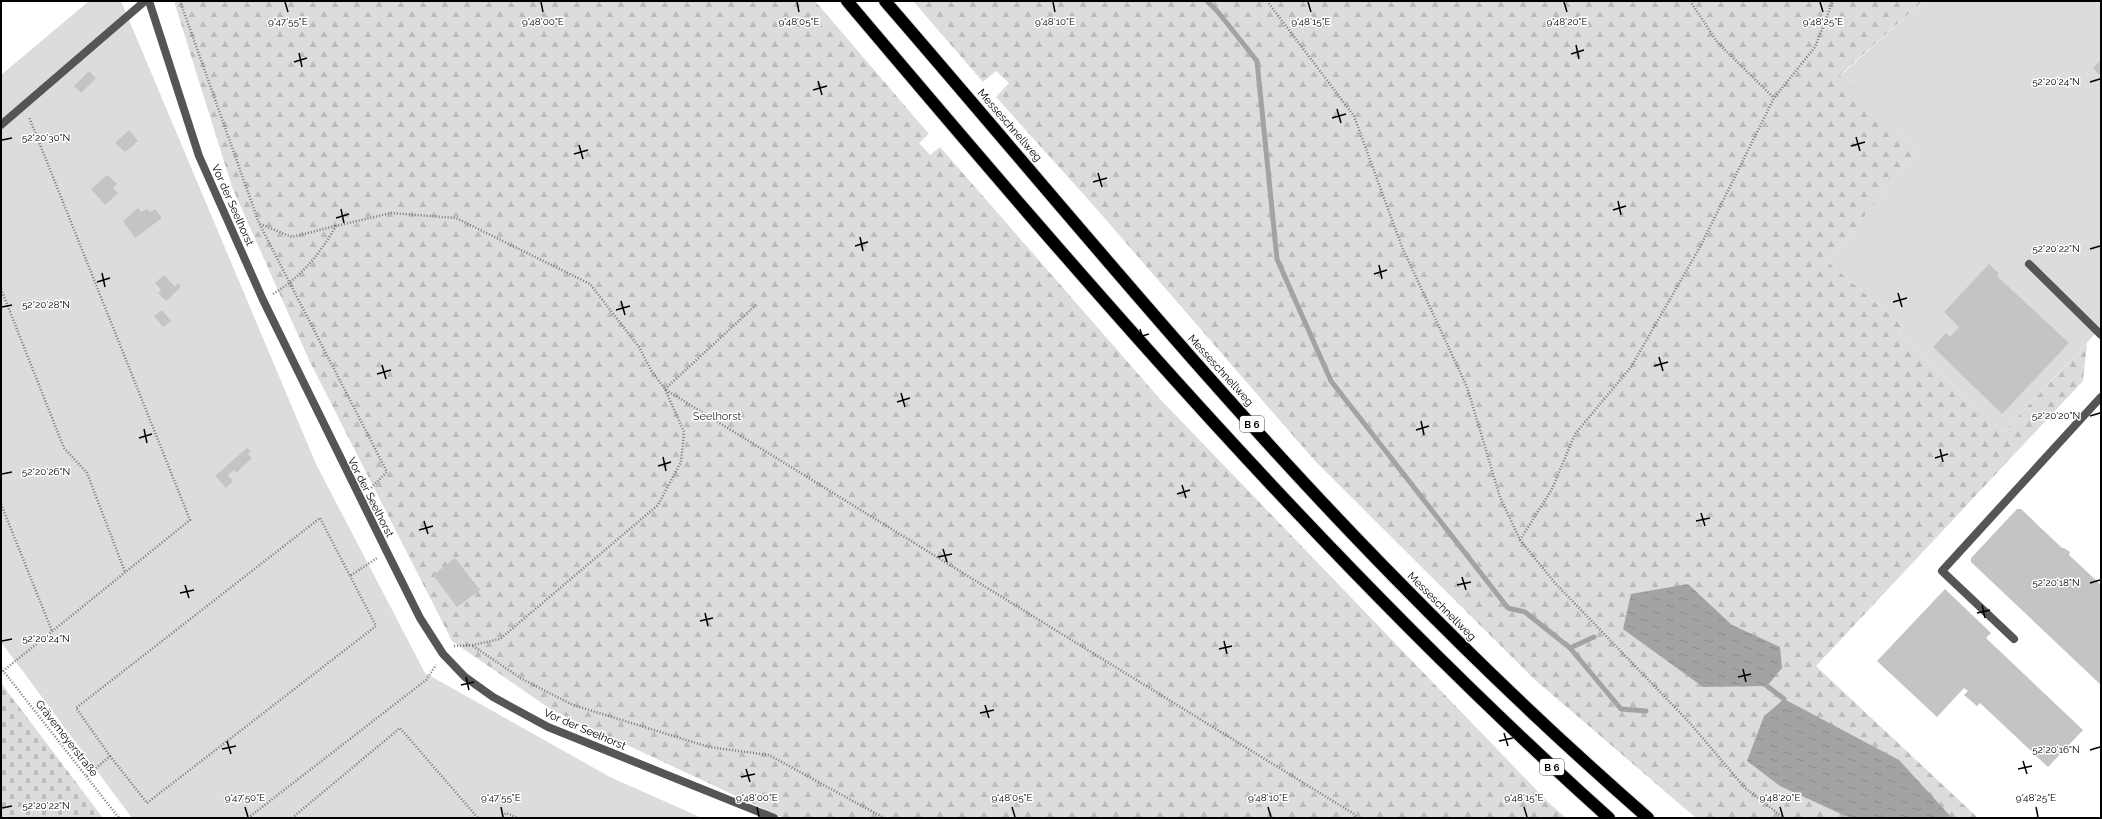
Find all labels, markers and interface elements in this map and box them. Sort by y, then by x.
text: 9°47'55"E [268,16,308,27]
text: 9°48'00"E [522,16,564,27]
text: 9°48'05"E [778,16,820,27]
text: 9°48'10"E [1035,16,1075,27]
text: 9°48'15"E [1291,16,1331,27]
text: 9°48'20"E [1547,16,1587,27]
text: 9°48'25"E [1803,16,1843,27]
text: 52°20'24"N [2032,76,2080,87]
street label: Messeschnellweg [975,87,1045,164]
text: 52°20'30"N [22,132,70,143]
street label: Vor der Seelhorst [209,162,256,248]
text: 52°20'22"N [2032,243,2080,254]
text: 52°20'28"N [22,299,70,310]
street label: Messeschnellweg [1185,332,1256,409]
park label: Seelhorst [693,410,742,423]
text: 52°20'20"N [2032,410,2080,421]
road number: B 6 [1240,416,1264,432]
street label: Vor der Seelhorst [345,455,396,540]
text: 52°20'26"N [22,466,70,477]
street label: Messeschnellweg [1405,569,1479,643]
text: 52°20'18"N [2032,577,2080,588]
text: 52°20'24"N [22,633,70,644]
street label: Grävemeyerstraße [33,697,101,780]
street label: Vor der Seelhorst [542,706,628,753]
text: 52°20'16"N [2032,744,2080,755]
road number: B 6 [1540,759,1564,775]
text: 9°47'50"E [225,792,265,803]
text: 9°47'55"E [481,792,521,803]
text: 9°48'00"E [736,792,778,803]
text: 9°48'05"E [991,792,1033,803]
text: 9°48'10"E [1248,792,1288,803]
text: 9°48'15"E [1504,792,1544,803]
text: 9°48'20"E [1760,792,1800,803]
text: 9°48'25"E [2016,792,2056,803]
text: 52°20'22"N [22,800,70,811]

